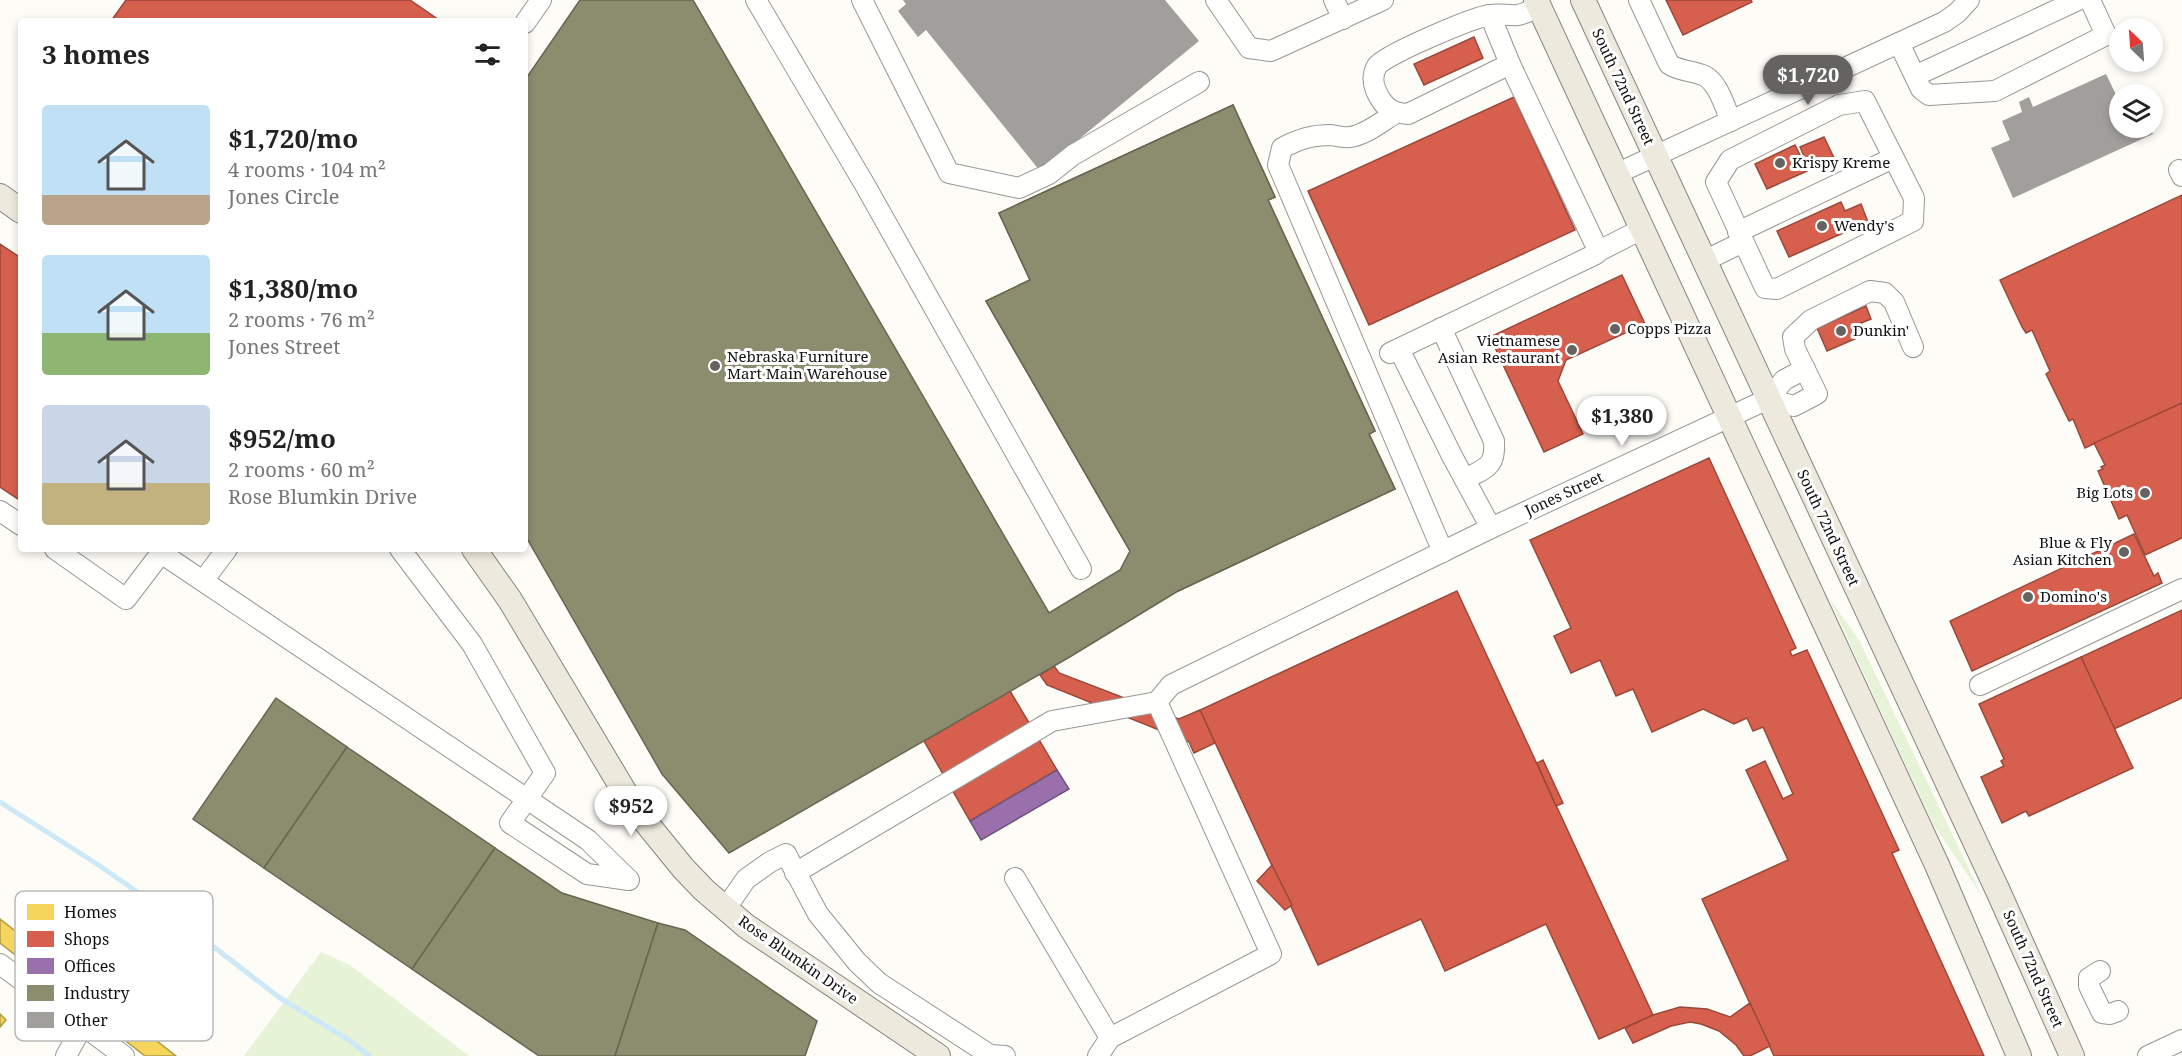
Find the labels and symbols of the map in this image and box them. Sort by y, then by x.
north arrow [2109,18,2163,72]
street label: South 72nd Street [1588,25,1660,148]
pin: $1,720 [1759,55,1857,106]
place label: Krispy Kreme [1792,152,1890,172]
marker: Krispy Kreme [1773,156,1787,170]
place label: Wendy's [1834,215,1894,235]
marker: Wendy's [1815,219,1829,233]
place label: Copps Pizza [1627,318,1712,338]
place label: Dunkin' [1853,320,1909,340]
marker: Copps Pizza [1608,322,1622,336]
marker: Dunkin' [1834,324,1848,338]
place label: Vietnamese Asian Restaurant [1438,330,1560,367]
marker: Vietnamese Asian Restaurant [1565,343,1579,357]
place label: Nebraska Furniture Mart Main Warehouse [727,346,887,383]
marker: Nebraska Furniture Mart Main Warehouse [708,359,722,373]
pin: $1,380 [1573,396,1671,447]
street label: Jones Street [1520,466,1606,520]
street label: South 72nd Street [1793,466,1865,589]
place label: Big Lots [2076,482,2133,502]
marker: Big Lots [2138,486,2152,500]
place label: Blue & Fly Asian Kitchen [2013,532,2113,569]
marker: Blue & Fly Asian Kitchen [2117,545,2131,559]
place label: Domino's [2040,586,2107,606]
marker: Domino's [2021,590,2035,604]
pin: $952 [595,786,667,837]
legend [15,891,213,1041]
text: Homes [64,901,117,923]
street label: South 72nd Street [1999,907,2069,1030]
street label: Rose Blumkin Drive [735,910,862,1008]
text: Shops [64,928,109,950]
text: Offices [64,955,116,977]
text: Industry [64,982,131,1004]
text: Other [64,1009,108,1031]

